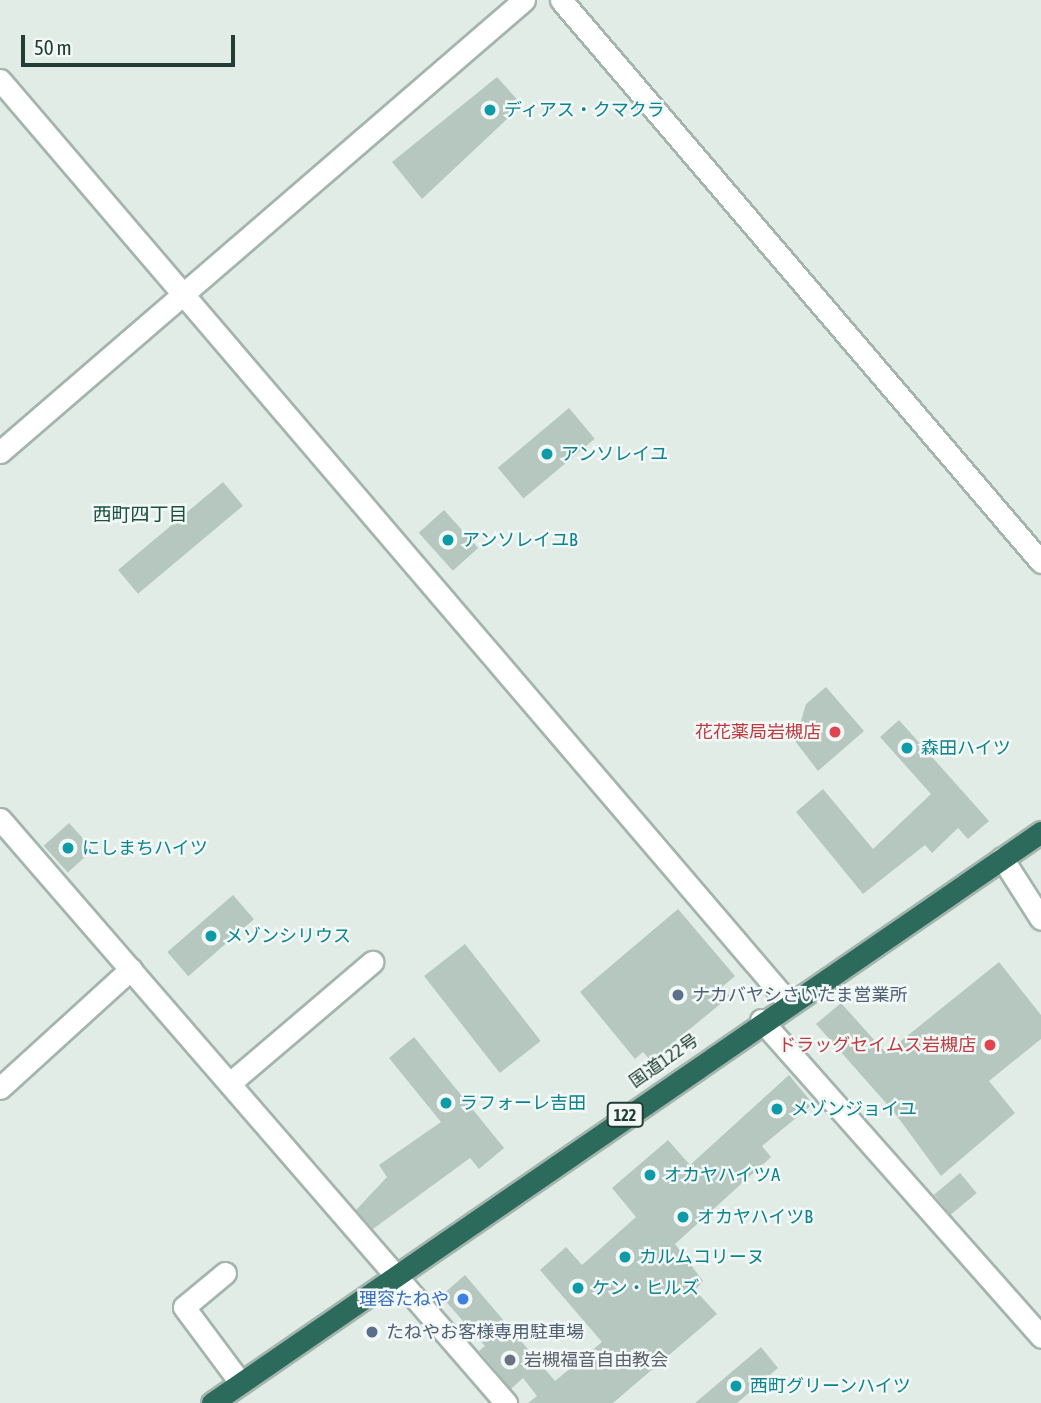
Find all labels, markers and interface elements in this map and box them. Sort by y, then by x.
scale bar [24,21,238,65]
text: 50 m [34,35,72,59]
place label: ディアス・クマクラ [504,99,666,121]
marker: ディアス・クマクラ [482,102,498,118]
place label: アンソレイユ [561,443,669,465]
marker: アンソレイユ [539,446,555,462]
district label: 西町四丁目 [93,504,187,526]
place label: アンソレイユB [462,529,579,551]
marker: アンソレイユB [440,532,456,548]
place label: 花花薬局岩槻店 [695,721,821,743]
marker: 花花薬局岩槻店 [827,724,843,740]
place label: 森田ハイツ [921,737,1011,759]
marker: 森田ハイツ [899,740,915,756]
place label: にしまちハイツ [82,837,208,859]
marker: にしまちハイツ [60,840,76,856]
place label: メゾンシリウス [225,925,351,947]
marker: メゾンシリウス [203,928,219,944]
place label: ナカバヤシさいたま営業所 [692,984,908,1006]
marker: ナカバヤシさいたま営業所 [670,987,686,1003]
street label: 国道122号 [625,1029,703,1093]
place label: ドラッグセイムス岩槻店 [778,1034,976,1056]
marker: ドラッグセイムス岩槻店 [982,1037,998,1053]
place label: ラフォーレ吉田 [460,1092,586,1114]
marker: ラフォーレ吉田 [438,1095,454,1111]
place label: メゾンジョイユ [791,1098,917,1120]
marker: メゾンジョイユ [769,1101,785,1117]
road number: 122 [606,1102,644,1128]
place label: オカヤハイツA [664,1164,781,1186]
marker: オカヤハイツA [642,1167,658,1183]
place label: オカヤハイツB [697,1206,814,1228]
marker: オカヤハイツB [675,1209,691,1225]
place label: カルムコリーヌ [639,1246,765,1268]
marker: カルムコリーヌ [617,1249,633,1265]
place label: ケン・ヒルズ [592,1277,700,1299]
marker: ケン・ヒルズ [570,1280,586,1296]
place label: 理容たねや [359,1288,449,1310]
marker: 理容たねや [455,1291,471,1307]
place label: たねやお客様専用駐車場 [386,1321,584,1343]
marker: たねやお客様専用駐車場 [364,1324,380,1340]
place label: 岩槻福音自由教会 [524,1349,668,1371]
marker: 岩槻福音自由教会 [502,1352,518,1368]
place label: 西町グリーンハイツ [750,1375,912,1397]
marker: 西町グリーンハイツ [728,1378,744,1394]

